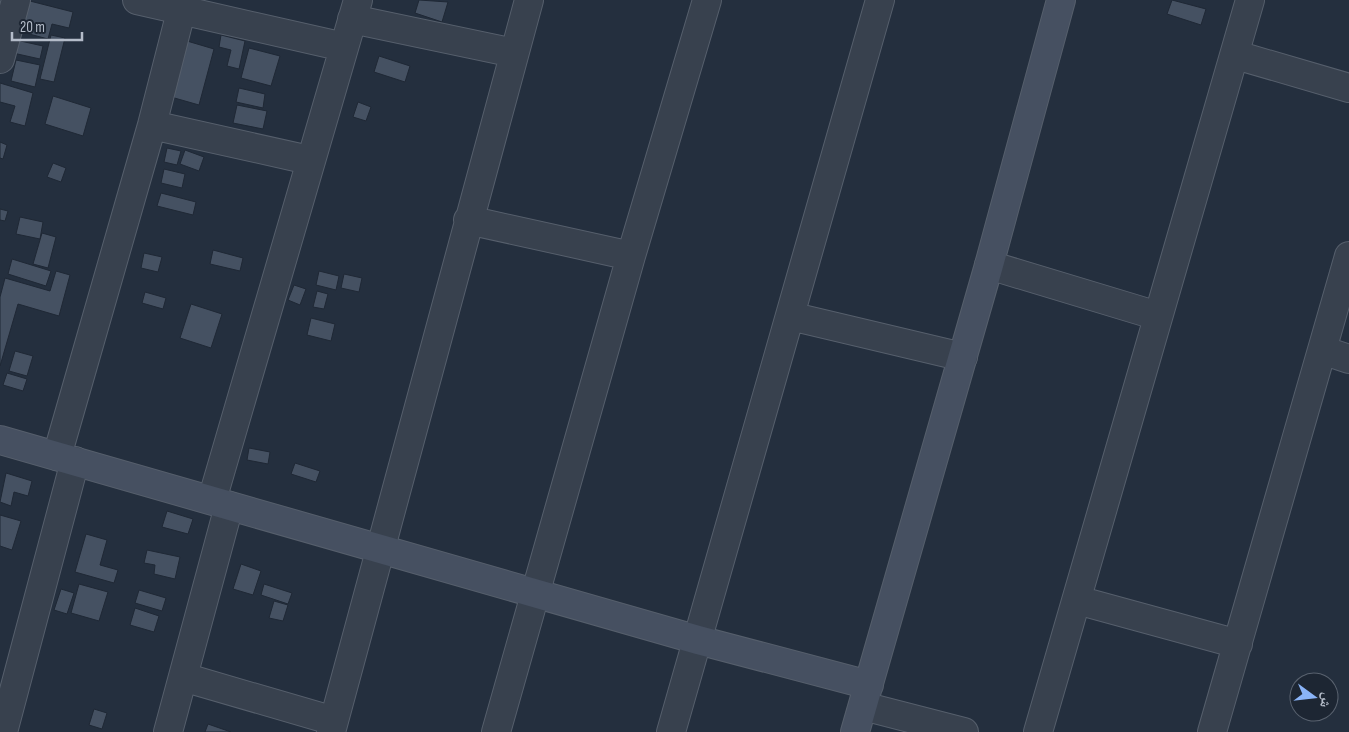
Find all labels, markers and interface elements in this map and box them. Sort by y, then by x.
scale bar [12,10,82,42]
text: 20 m [20,18,45,37]
north arrow [1289,672,1339,722]
text: ش [1316,691,1336,710]

